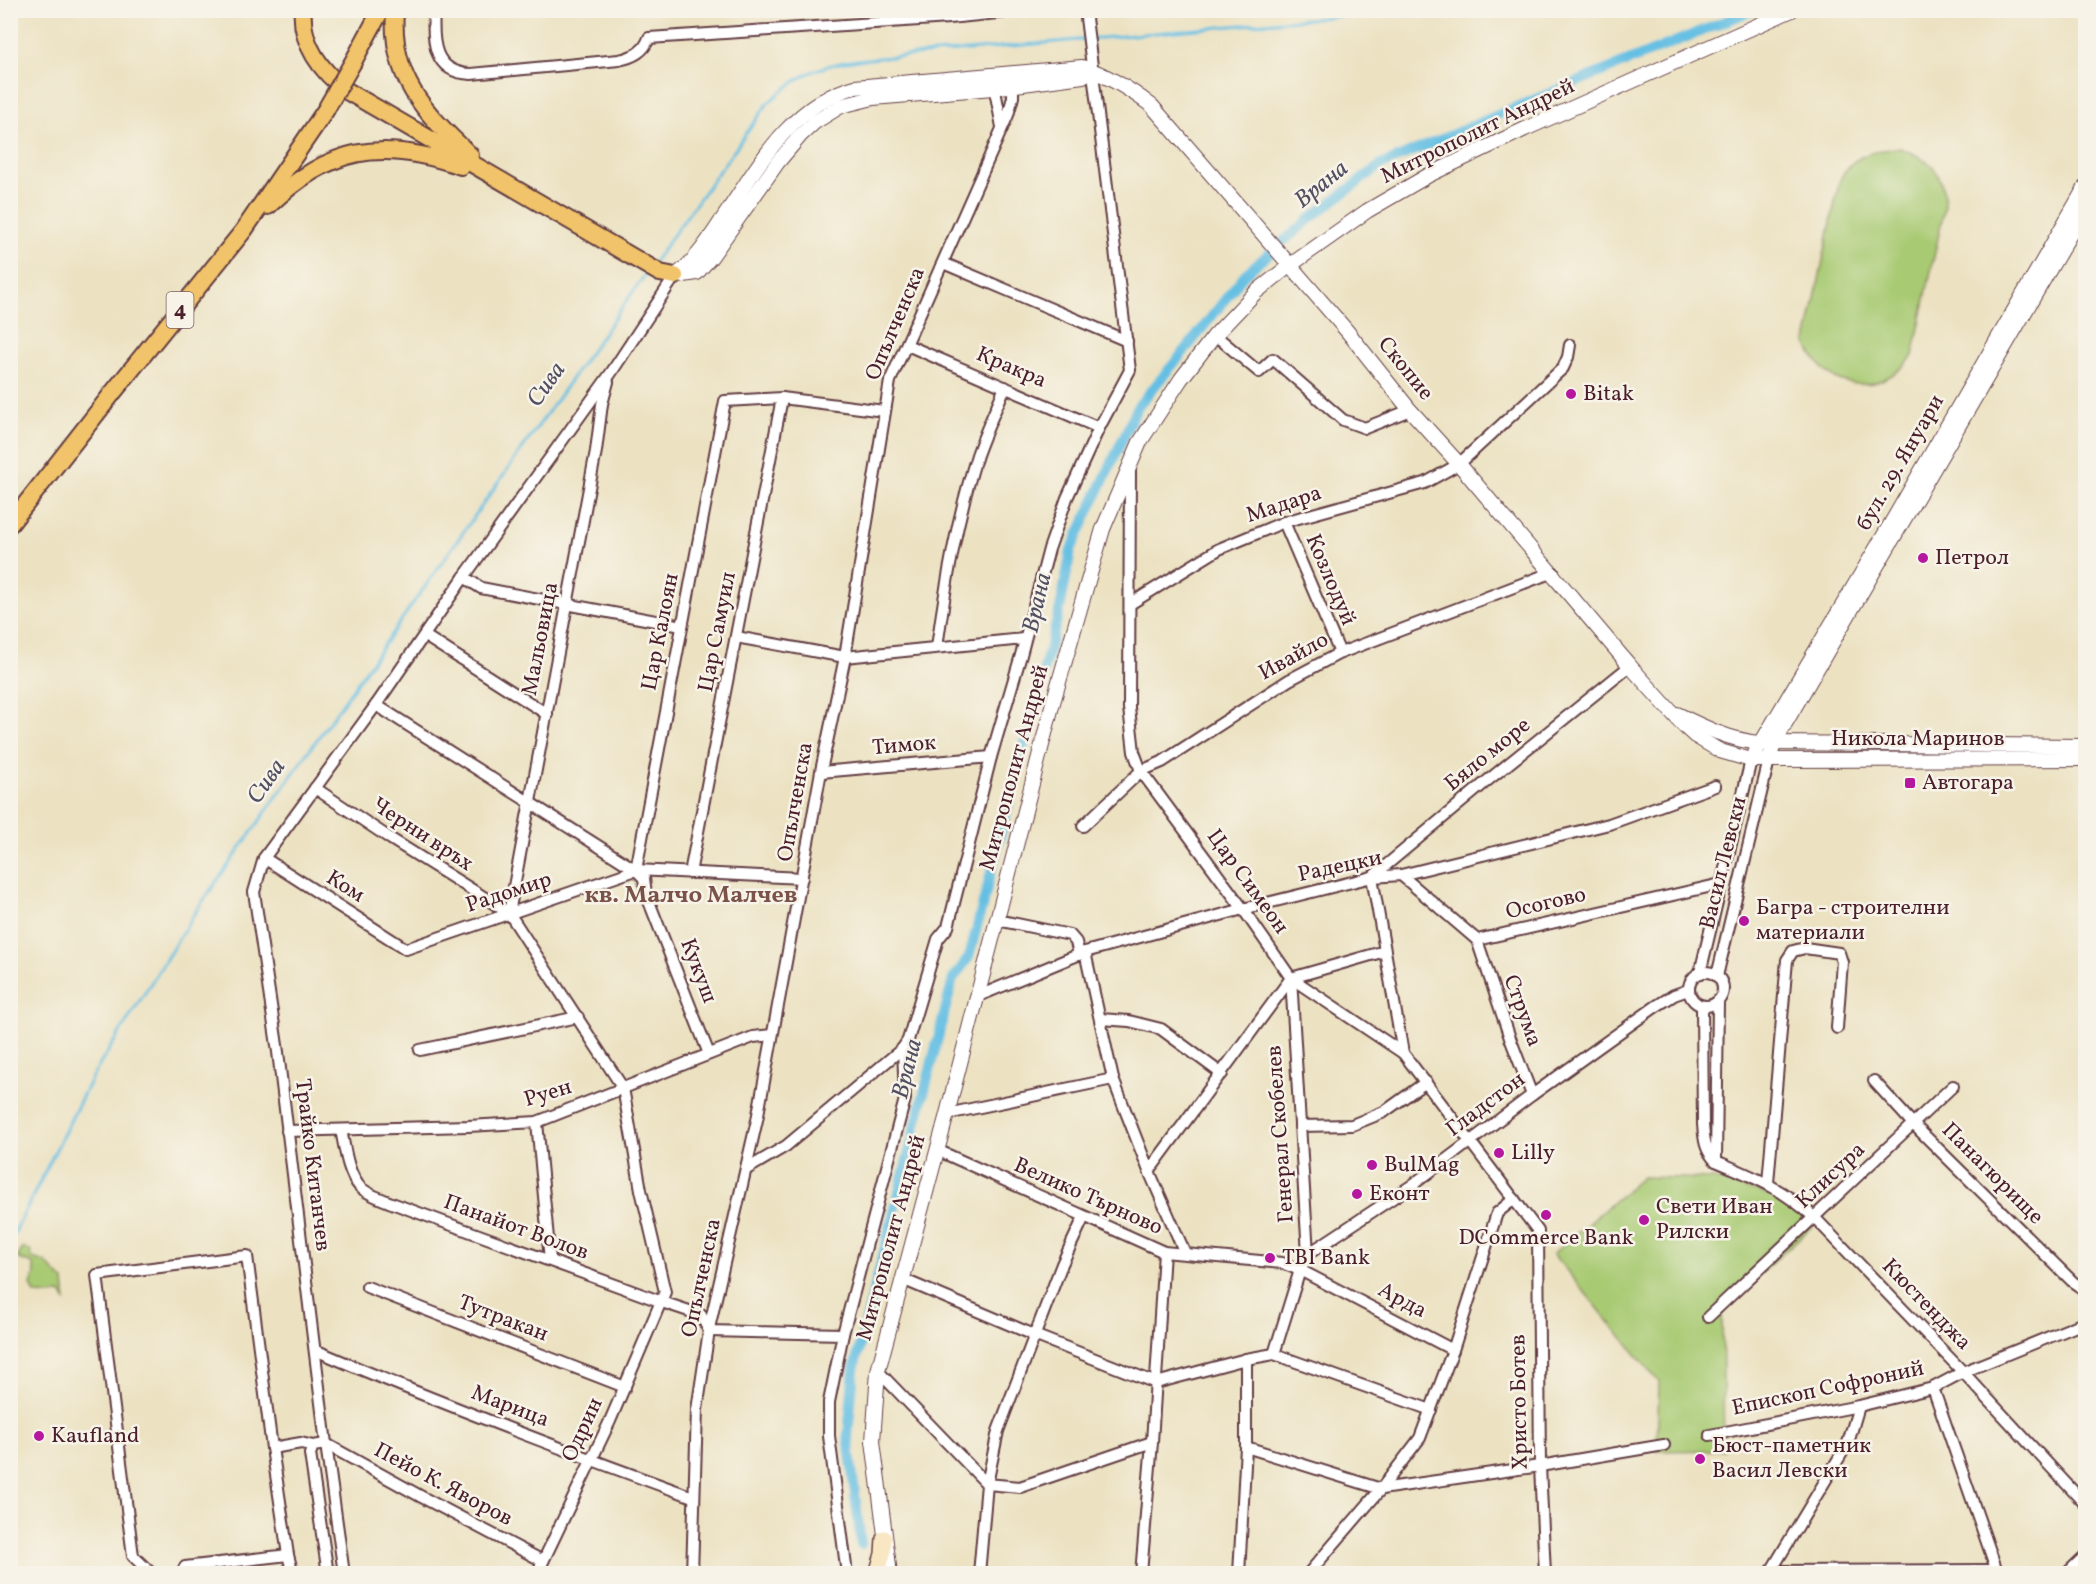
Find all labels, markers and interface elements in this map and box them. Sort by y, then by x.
street label: Митрополит Андрей [1376,72,1580,192]
water label: Врана [1288,153,1356,217]
street label: Опълченска [858,262,934,386]
road number: 4 [166,292,194,328]
street label: Скопие [1370,330,1440,408]
street label: Кракра [971,339,1051,397]
water label: Сива [519,355,575,415]
place label: Bitak [1583,379,1634,410]
marker: Bitak [1564,387,1578,401]
street label: бул. 29. Януари [1849,389,1953,537]
street label: Мадара [1242,478,1326,532]
street label: Козлодуй [1297,530,1363,630]
place label: Петрол [1935,543,2009,574]
marker: Петрол [1916,551,1930,565]
street label: Цар Самуил [691,569,745,695]
water label: Врана [1015,570,1061,636]
street label: Цар Калоян [634,571,688,693]
street label: Мальовица [515,580,567,698]
street label: Ивайло [1253,625,1335,689]
street label: Митрополит Андрей [973,662,1057,874]
street label: Бяло море [1438,711,1538,799]
street label: Никола Маринов [1831,724,2005,755]
street label: Тимок [871,728,937,764]
street label: Опълченска [770,740,822,864]
water label: Сива [239,752,295,812]
place label: Автогара [1922,768,2014,799]
marker: Автогара [1903,776,1917,790]
street label: Черни връх [365,790,479,880]
street label: Васил Левски [1693,793,1755,933]
street label: Цар Симеон [1198,823,1296,941]
street label: Радецки [1295,843,1385,891]
street label: Ком [320,863,370,911]
street label: Радомир [462,865,556,921]
district label: кв. Малчо Малчев [584,879,798,913]
street label: Осогово [1503,880,1589,928]
place label: Багра - строителни материали [1756,893,1950,949]
marker: Багра - строителни материали [1737,914,1751,928]
street label: Кукуш [672,934,724,1008]
street label: Струма [1495,971,1549,1051]
water label: Врана [884,1035,932,1103]
street label: Генерал Скобелев [1259,1044,1303,1224]
street label: Гладстон [1440,1065,1532,1145]
street label: Руен [520,1072,576,1116]
street label: Трайко Китанчев [286,1077,338,1253]
street label: Панагюрище [1934,1116,2050,1232]
street label: Митрополит Андрей [850,1132,934,1344]
street label: Клисура [1789,1135,1873,1217]
place label: Lilly [1511,1138,1555,1169]
marker: Lilly [1492,1146,1506,1160]
street label: Велико Търново [1009,1150,1167,1244]
place label: BulMag [1384,1150,1459,1181]
marker: BulMag [1365,1158,1379,1172]
place label: Еконт [1369,1179,1430,1210]
street label: Панайот Волов [439,1187,593,1269]
marker: Еконт [1350,1187,1364,1201]
place label: Свети Иван Рилски [1656,1192,1773,1248]
marker: DCommerce Bank [1539,1208,1553,1222]
marker: Свети Иван Рилски [1637,1213,1651,1227]
street label: Опълченска [674,1216,730,1340]
place label: DCommerce Bank [1458,1223,1634,1254]
place label: TBI Bank [1282,1243,1370,1274]
marker: TBI Bank [1263,1251,1277,1265]
street label: Кюстенджа [1874,1252,1978,1358]
street label: Арда [1372,1275,1432,1327]
street label: Тутракан [453,1288,553,1350]
street label: Христо Ботев [1503,1334,1537,1470]
street label: Епископ Софроний [1729,1354,1927,1424]
street label: Марица [466,1378,554,1436]
street label: Одрин [555,1393,611,1467]
place label: Kaufland [51,1421,139,1452]
marker: Kaufland [32,1429,46,1443]
place label: Бюст-паметник Васил Левски [1712,1431,1871,1487]
street label: Пейо К. Яворов [368,1435,518,1535]
marker: Бюст-паметник Васил Левски [1693,1452,1707,1466]

